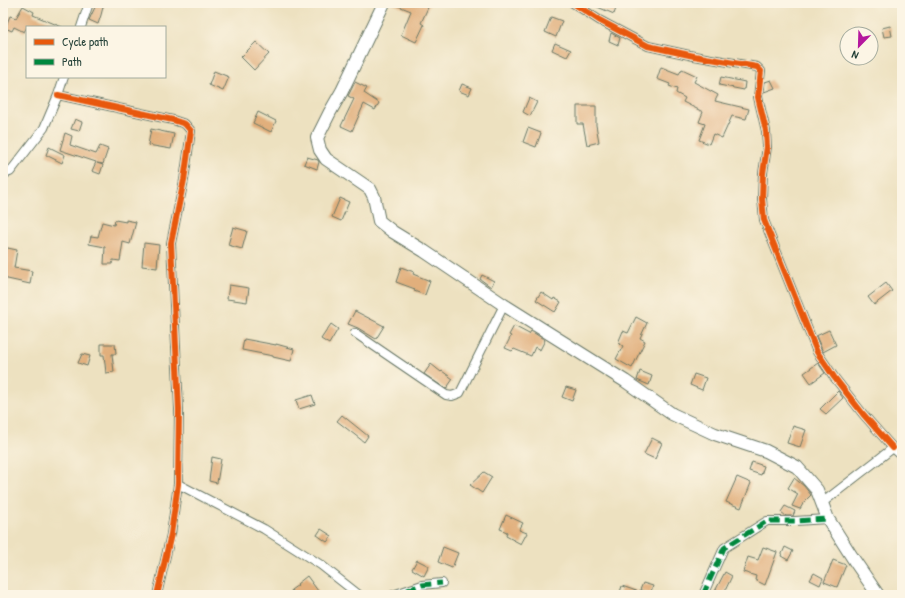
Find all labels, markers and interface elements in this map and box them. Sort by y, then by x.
legend [26,26,166,78]
north arrow [839,26,879,66]
text: Cycle path [62,33,108,50]
text: N [850,48,861,63]
text: Path [62,53,82,70]

